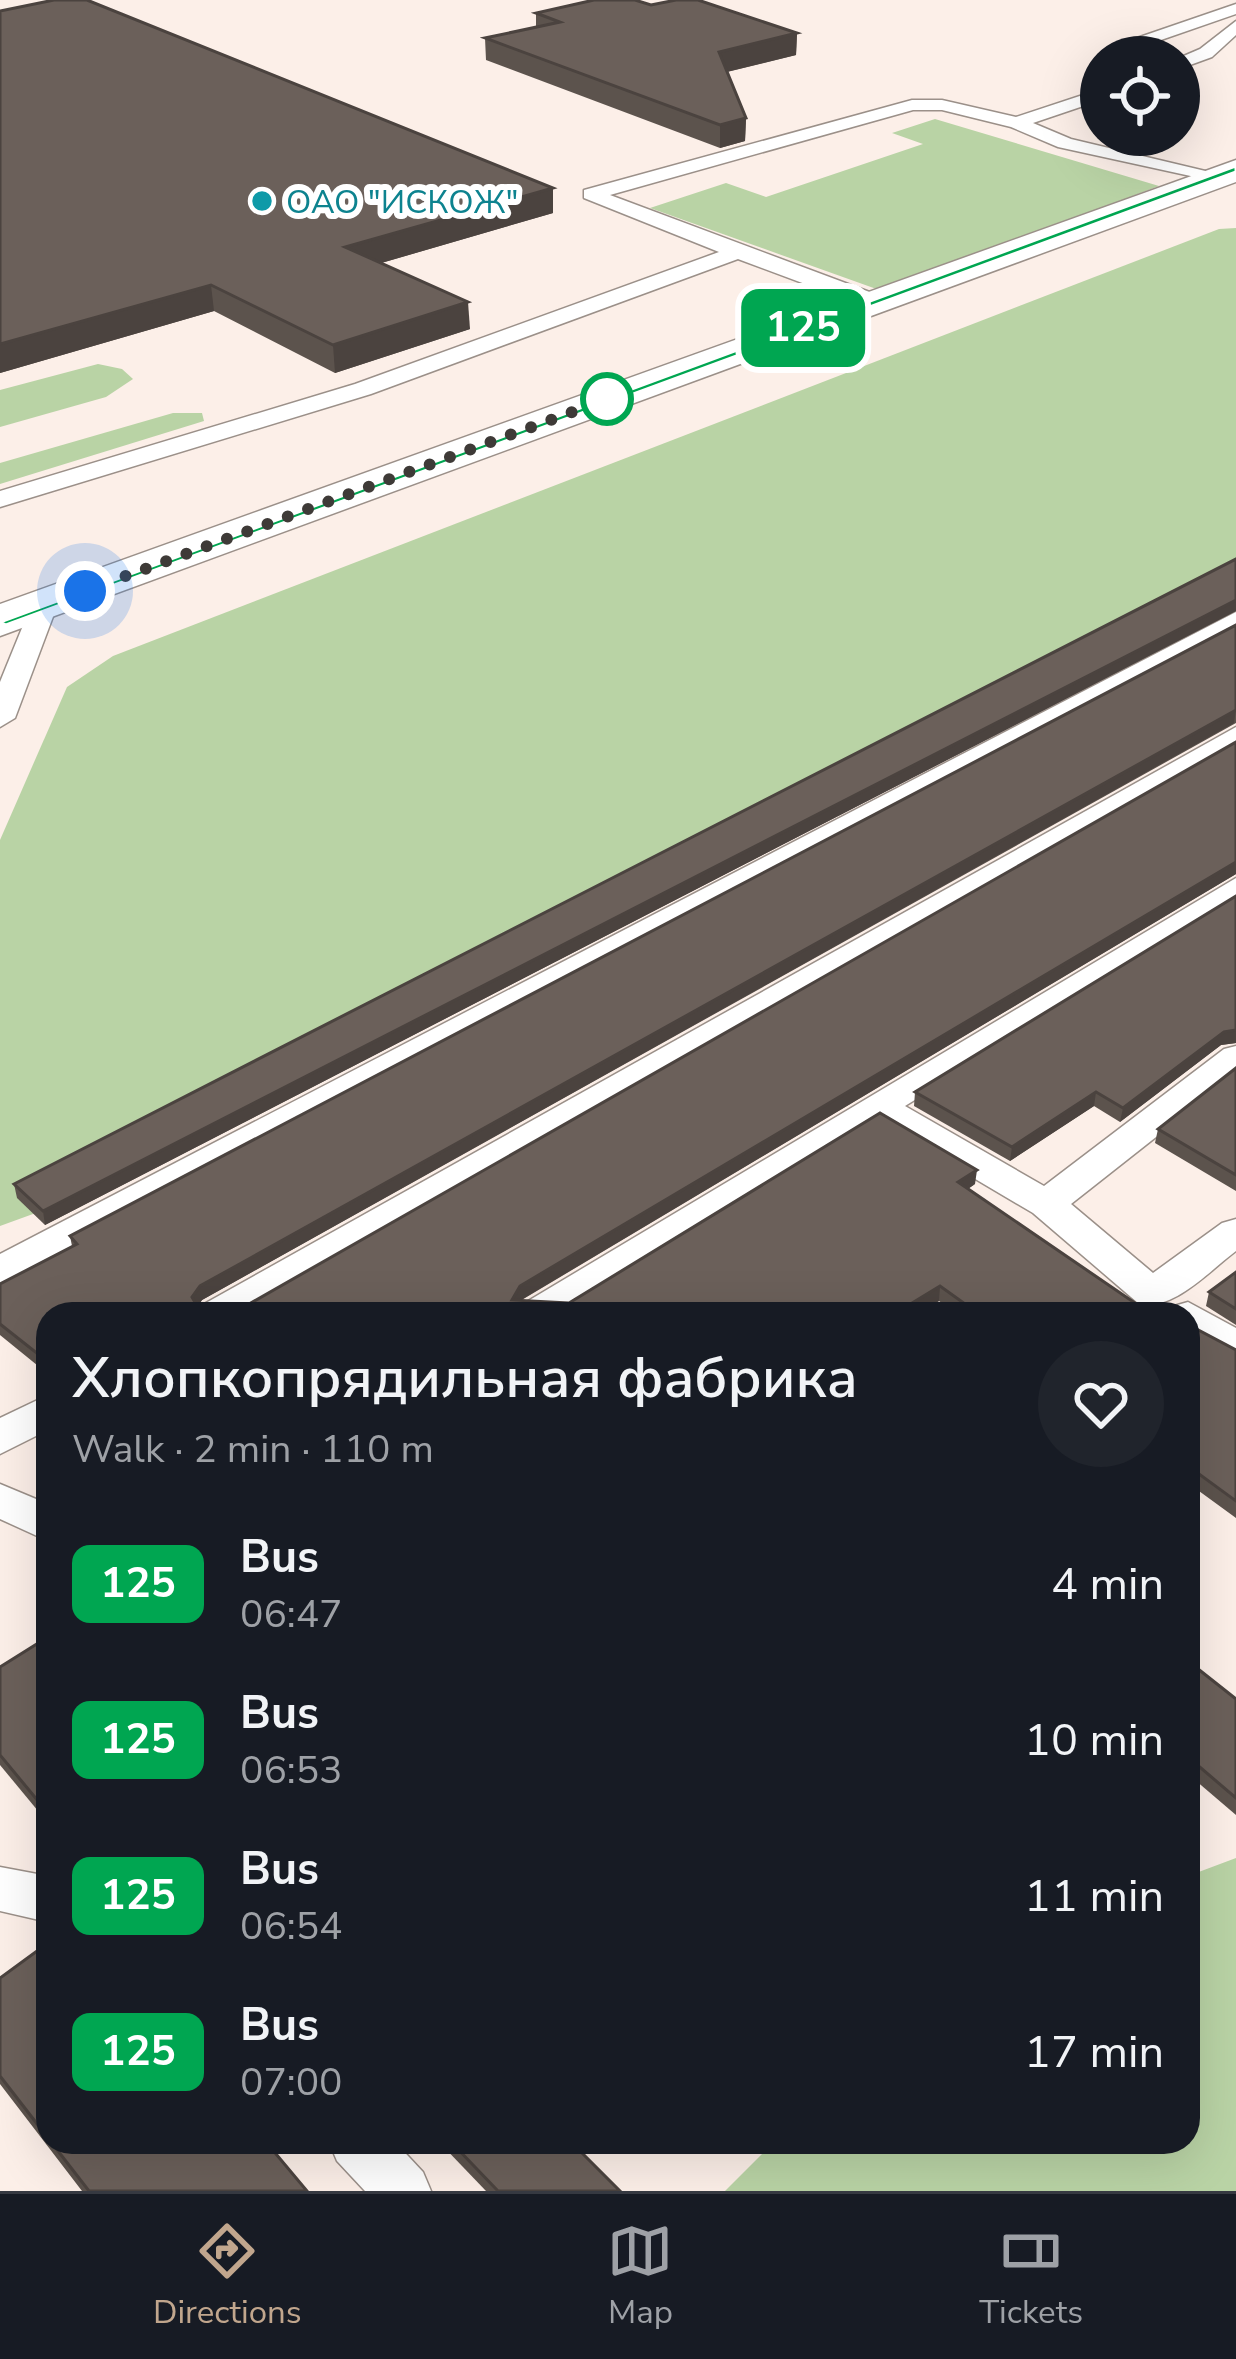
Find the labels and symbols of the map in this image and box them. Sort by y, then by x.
place label: ОАО "ИСКОЖ" [286,180,518,225]
marker: ОАО "ИСКОЖ" [249,188,275,214]
line badge: 125 [734,289,872,367]
unlabelled marker [582,374,632,424]
your location [55,561,115,621]

